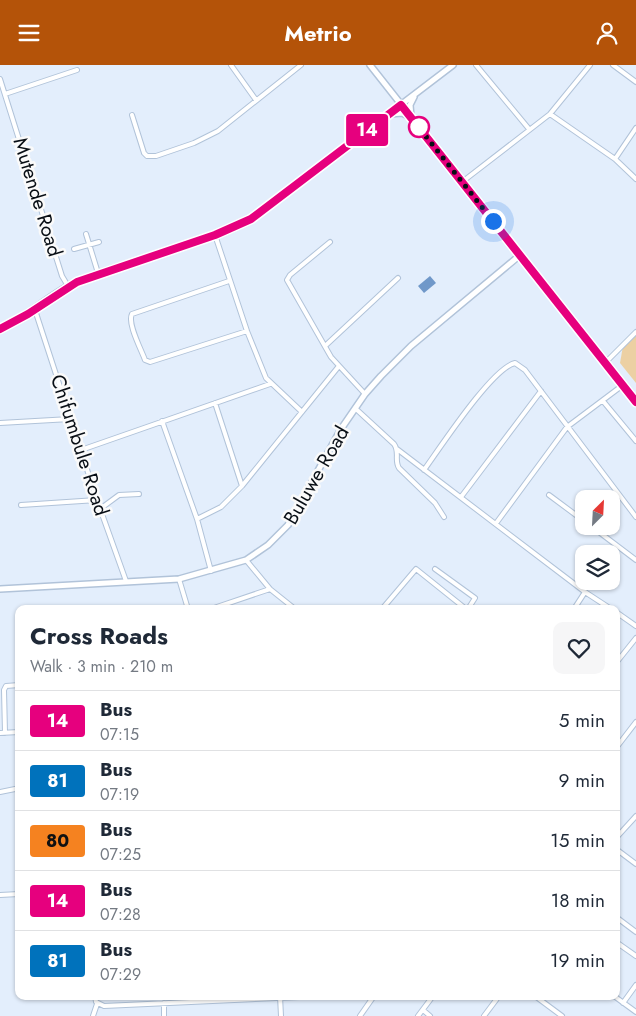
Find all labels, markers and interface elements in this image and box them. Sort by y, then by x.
text: Metrio [284,17,352,49]
icon: menu [15,19,43,47]
icon: person [593,19,621,47]
line badge: 14 [344,114,390,146]
unlabelled marker [408,116,430,138]
text: 14 [356,117,378,143]
street label: Mutende Road [6,134,69,260]
your location [481,209,506,234]
street label: Chifumbule Road [43,371,116,520]
street label: Buluwe Road [277,421,356,530]
north arrow [575,490,620,535]
map controls [575,490,620,590]
button: layers [575,545,620,590]
text: Cross Roads [30,618,168,653]
button: heart [553,622,605,674]
text: Walk · 3 min · 210 m [30,655,173,678]
text: Bus [100,696,132,723]
text: 5 min [559,707,605,734]
text: 14 [47,708,68,734]
text: 07:15 [100,723,139,746]
text: Bus [100,756,132,783]
text: 9 min [559,767,605,794]
text: 81 [47,768,68,794]
text: 07:19 [100,783,139,806]
text: Bus [100,816,132,843]
text: 15 min [550,827,605,854]
text: 80 [46,828,69,854]
text: 07:25 [100,843,141,866]
text: Bus [100,876,132,903]
text: 18 min [551,887,605,914]
text: 14 [47,888,68,914]
text: 07:28 [100,903,141,926]
text: Bus [100,936,132,963]
text: 19 min [550,947,605,974]
text: 81 [47,948,68,974]
text: 07:29 [100,963,141,986]

